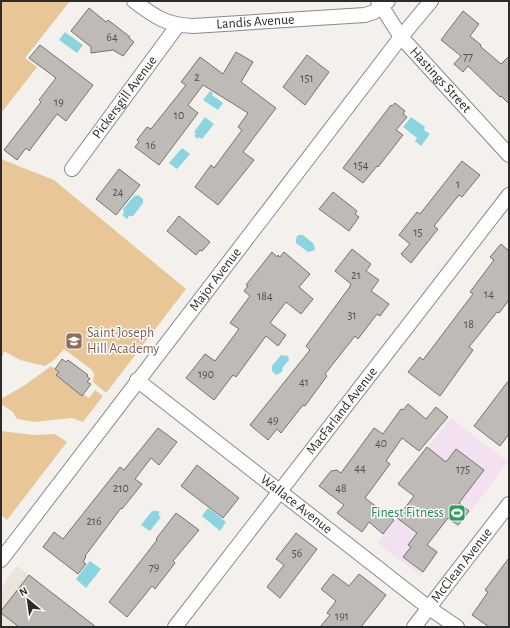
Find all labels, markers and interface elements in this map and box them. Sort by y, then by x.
street label: Landis Avenue [216,13,295,31]
house number: 64 [106,31,118,43]
street label: Hastings Street [407,45,474,116]
house number: 77 [463,50,473,62]
street label: Pickersgill Avenue [90,53,160,141]
house number: 2 [194,71,200,83]
house number: 151 [300,72,314,84]
house number: 19 [54,96,64,108]
house number: 10 [174,109,184,121]
house number: 16 [146,139,156,151]
house number: 154 [354,159,369,171]
house number: 1 [456,178,460,190]
house number: 24 [112,186,124,198]
house number: 15 [413,226,423,238]
street label: Major Avenue [187,245,244,314]
house number: 21 [351,269,361,281]
house number: 14 [484,288,494,300]
house number: 184 [257,290,273,302]
house number: 31 [347,309,357,321]
house number: 18 [464,318,474,330]
place label: Saint Joseph Hill Academy [87,326,159,356]
school or university icon: Saint Joseph Hill Academy [64,331,84,351]
street label: MacFarland Avenue [304,365,380,457]
house number: 190 [198,368,214,380]
house number: 41 [299,376,309,388]
house number: 49 [267,414,279,426]
house number: 40 [375,437,387,449]
house number: 44 [354,462,366,474]
house number: 175 [456,463,470,475]
street label: Wallace Avenue [258,472,335,537]
house number: 210 [113,482,129,494]
house number: 48 [335,482,347,494]
sports icon: Finest Fitness [447,503,467,523]
place label: Finest Fitness [371,506,444,520]
house number: 216 [86,515,102,527]
street label: McClean Avenue [429,525,495,605]
house number: 56 [292,547,303,559]
house number: 79 [149,561,160,573]
north arrow [8,580,48,620]
text: N [17,585,29,598]
house number: 191 [335,610,349,622]

